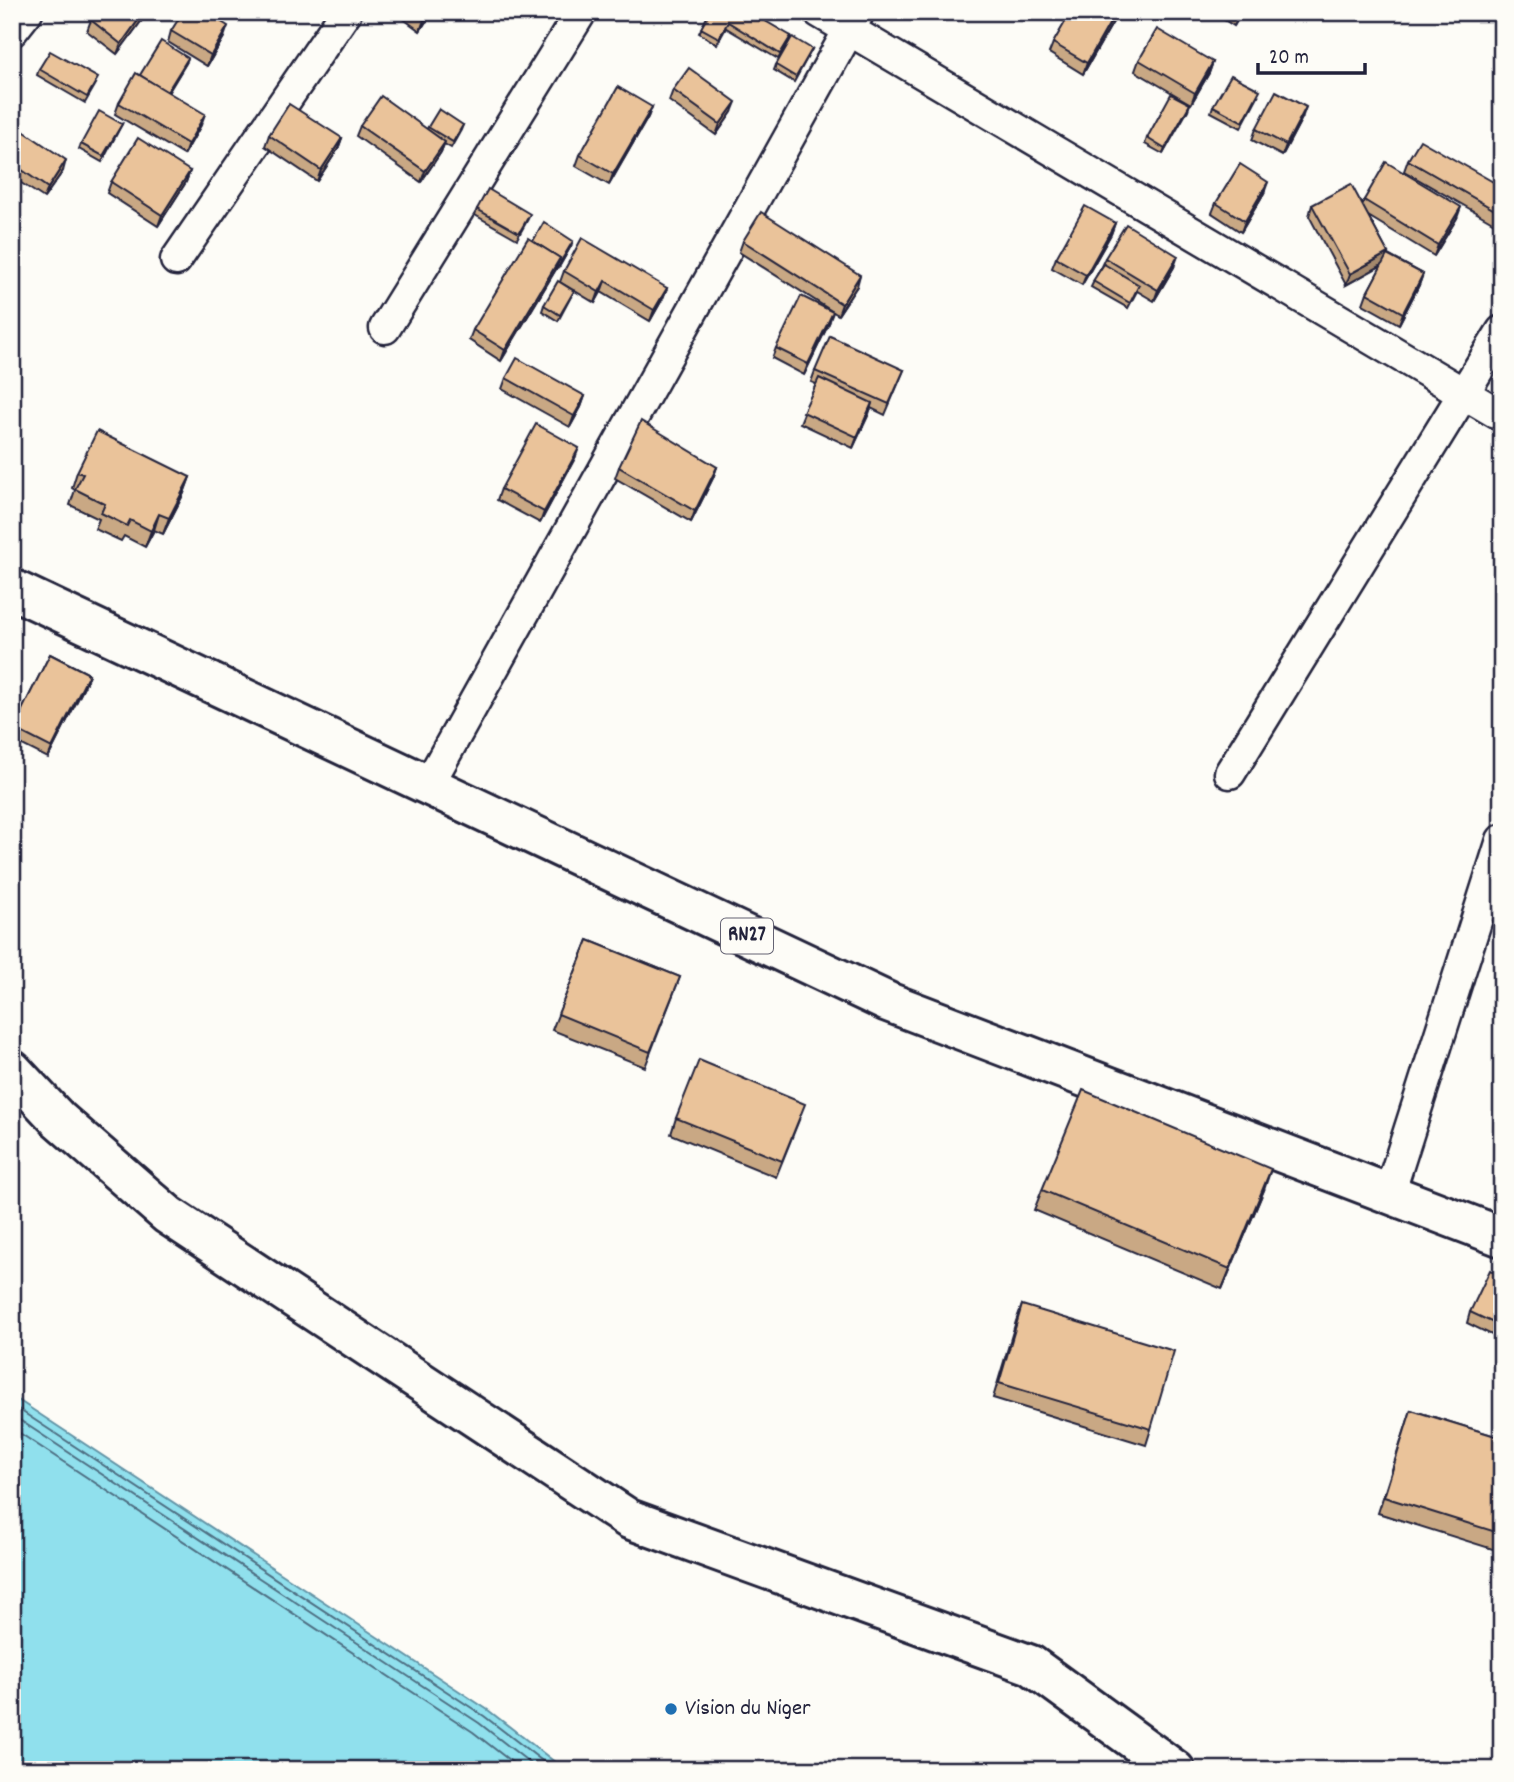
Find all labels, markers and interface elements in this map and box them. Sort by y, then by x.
scale bar [1258,32,1365,76]
text: 20 m [1269,44,1309,74]
road number: RN27 [721,918,773,954]
place label: Vision du Niger [685,1693,811,1726]
marker: Vision du Niger [663,1701,679,1717]

